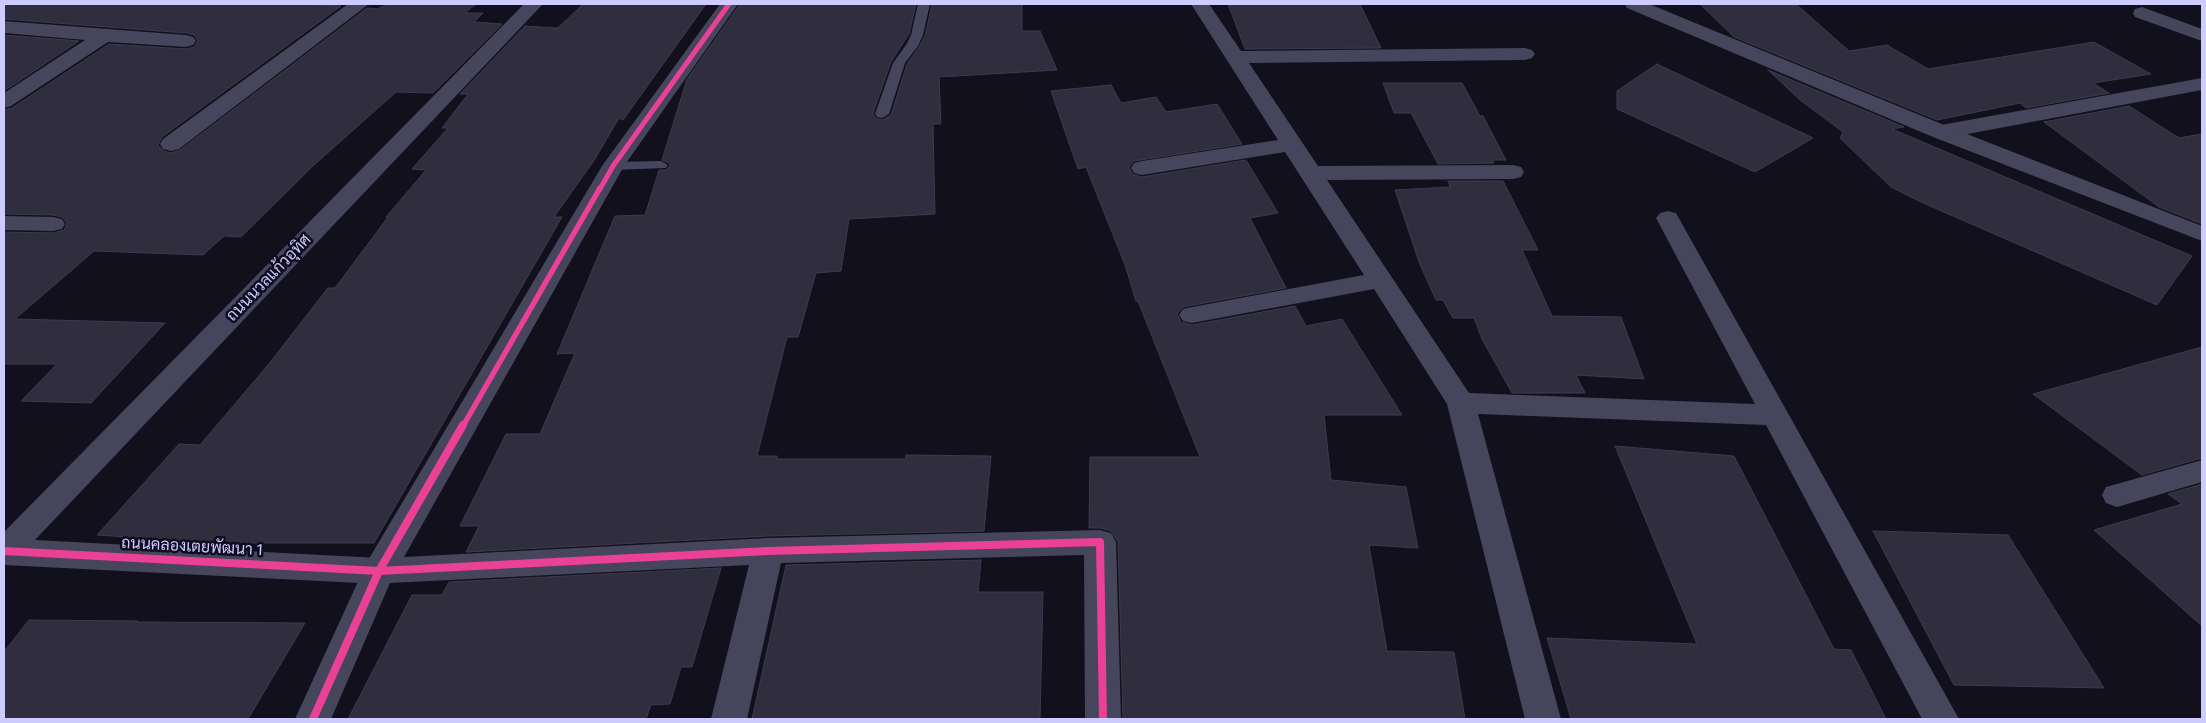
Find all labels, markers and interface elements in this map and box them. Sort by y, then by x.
street label: ถนนนวลแก้วอุทิศ [223,230,315,326]
street label: ถนนคลองเตยพัฒนา 1 [121,534,263,560]

